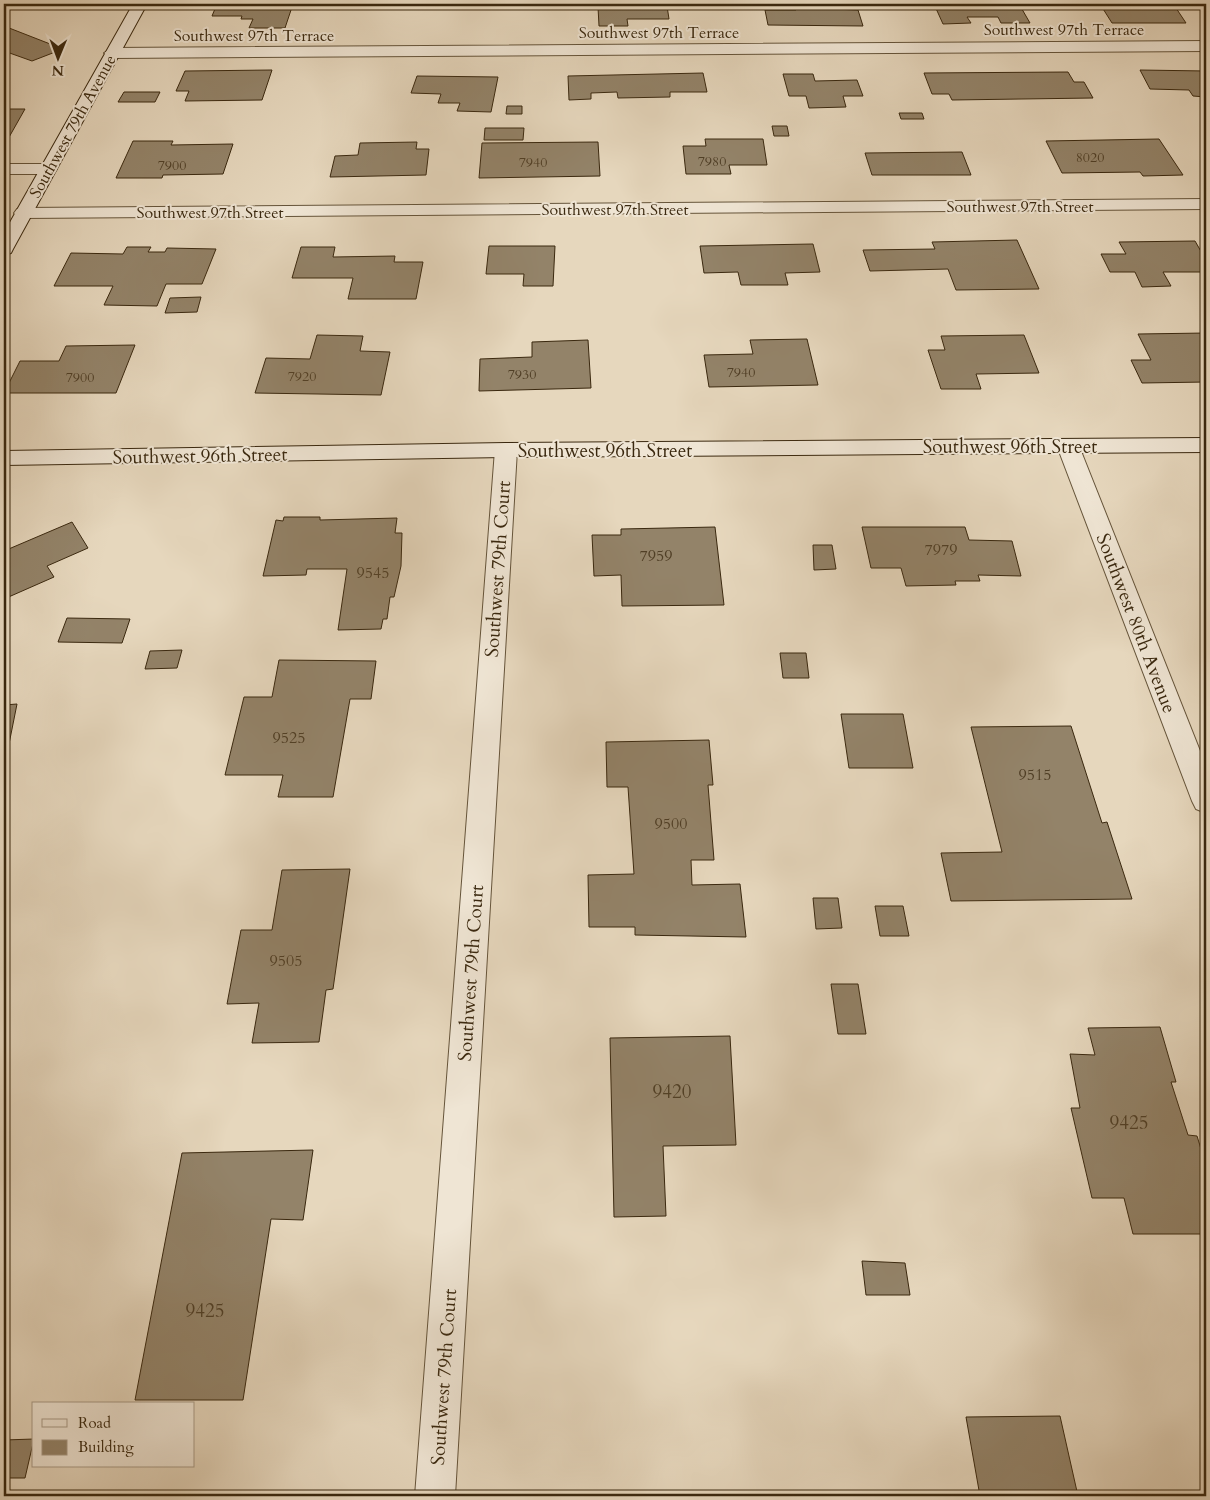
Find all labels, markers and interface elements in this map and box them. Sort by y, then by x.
street label: Southwest 97th Terrace [984,19,1144,41]
street label: Southwest 97th Terrace [579,22,739,44]
street label: Southwest 97th Terrace [174,25,334,47]
north arrow [32,32,82,82]
street label: Southwest 79th Avenue [24,51,121,202]
text: N [52,61,64,80]
house number: 8020 [1076,148,1104,167]
house number: 7980 [698,152,726,171]
house number: 7940 [519,153,547,172]
house number: 7900 [158,156,186,175]
street label: Southwest 97th Street [946,196,1094,218]
street label: Southwest 97th Street [541,199,689,221]
street label: Southwest 97th Street [136,202,284,224]
house number: 7940 [727,363,755,382]
house number: 7930 [508,365,536,384]
house number: 7920 [288,367,316,386]
house number: 7900 [66,368,94,387]
street label: Southwest 96th Street [923,434,1097,460]
street label: Southwest 96th Street [518,438,692,464]
street label: Southwest 96th Street [112,441,288,471]
street label: Southwest 79th Court [479,480,517,658]
street label: Southwest 80th Avenue [1090,530,1182,717]
house number: 7979 [925,539,957,561]
house number: 7959 [640,545,672,567]
house number: 9545 [357,562,389,584]
house number: 9525 [273,727,305,749]
house number: 9515 [1019,764,1051,786]
house number: 9500 [655,813,687,835]
street label: Southwest 79th Court [452,884,490,1062]
house number: 9505 [270,950,302,972]
house number: 9420 [653,1079,692,1105]
house number: 9425 [1110,1110,1148,1136]
street label: Southwest 79th Court [425,1288,463,1466]
house number: 9425 [186,1298,224,1324]
legend [32,1402,195,1468]
text: Road [78,1413,111,1433]
text: Building [78,1437,134,1457]

